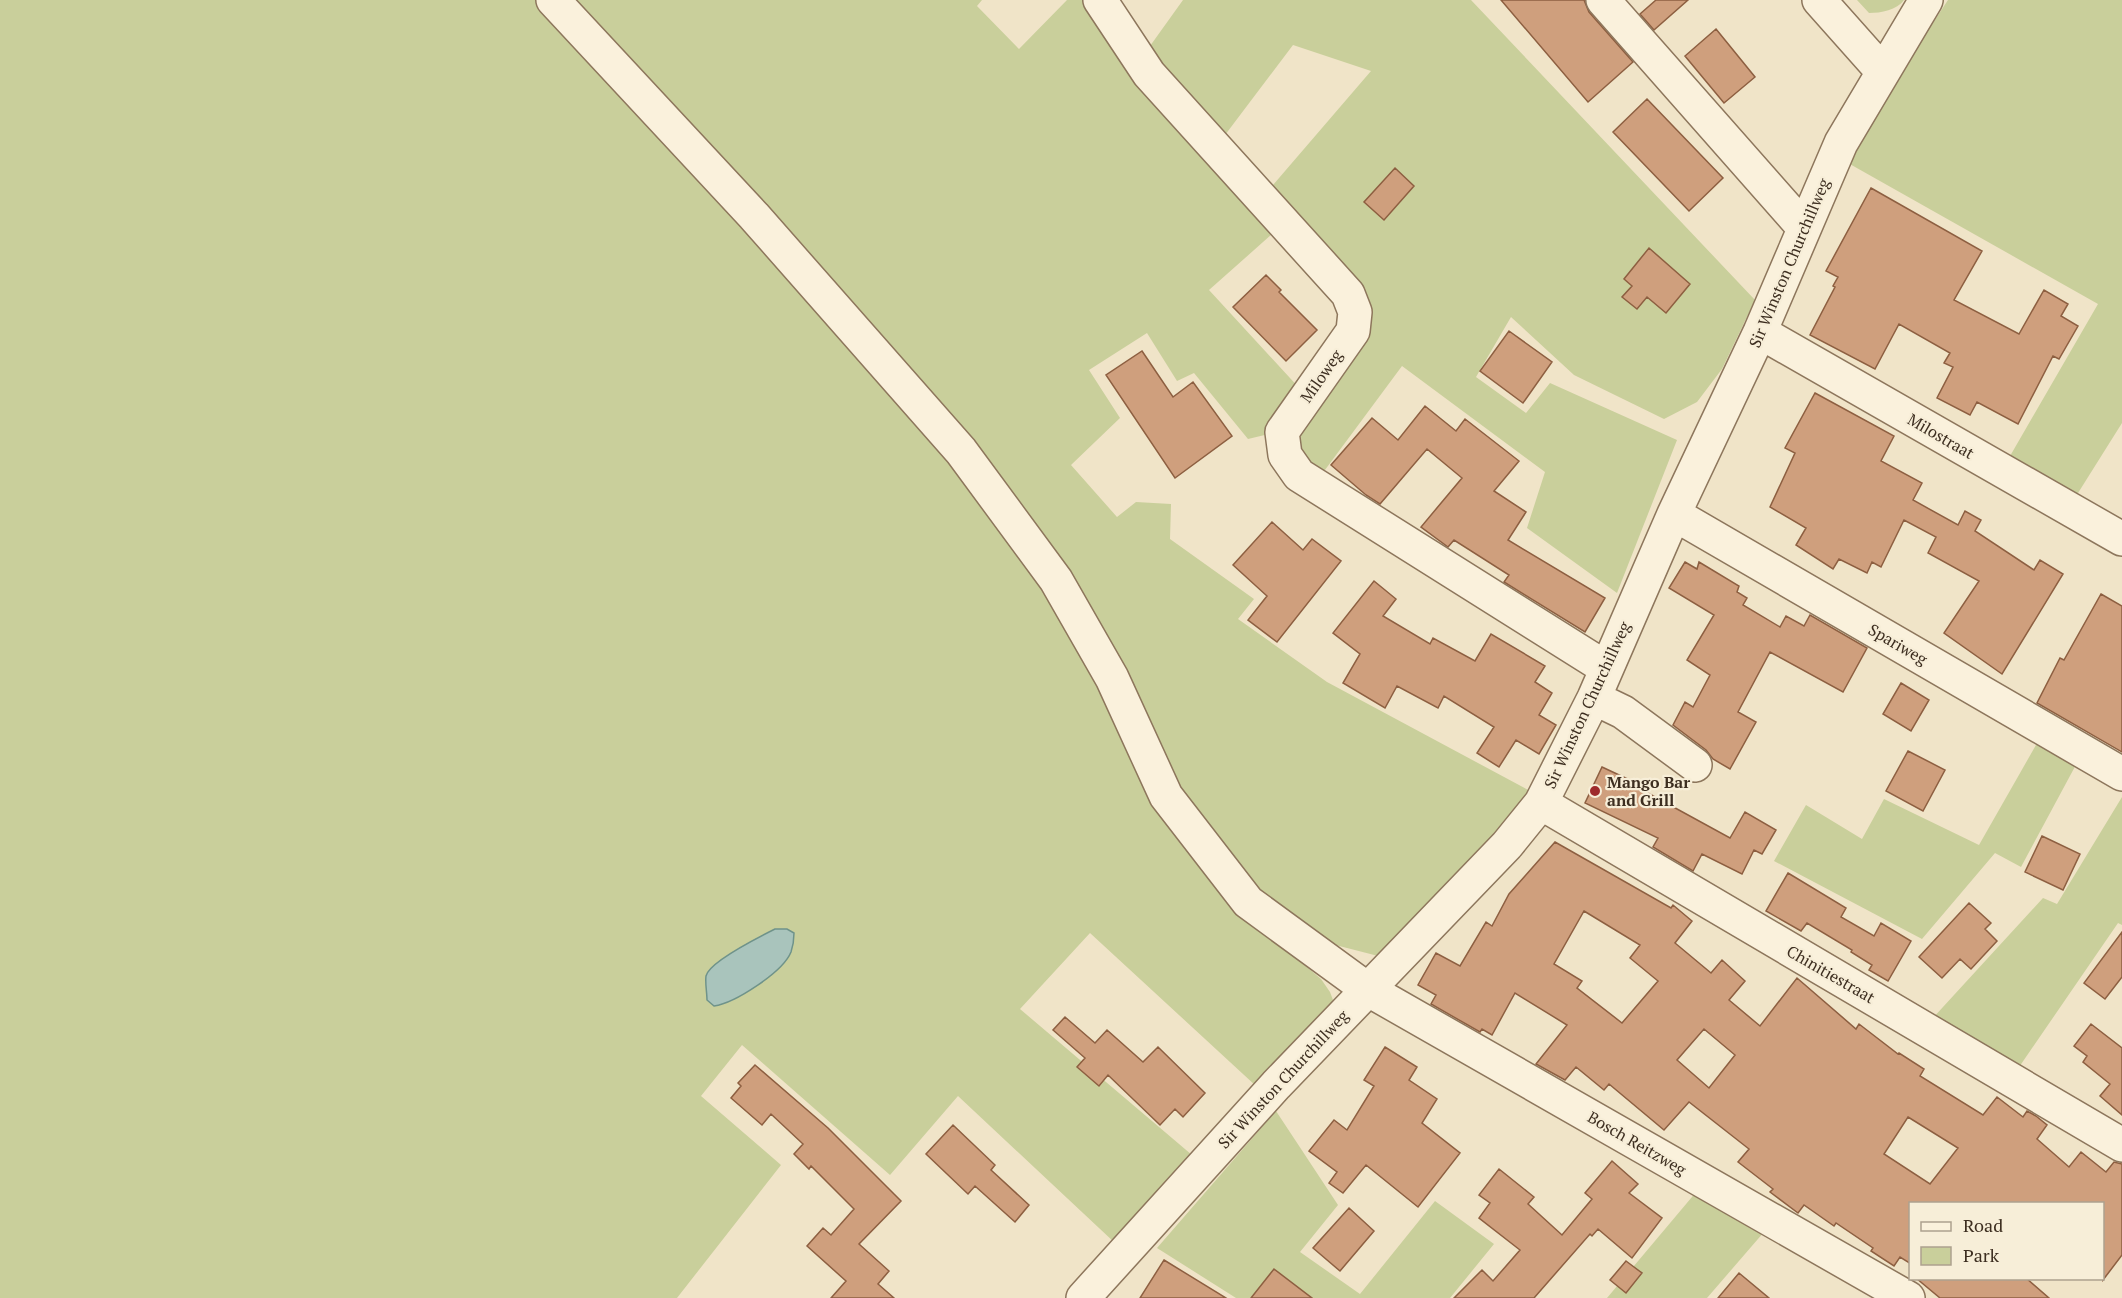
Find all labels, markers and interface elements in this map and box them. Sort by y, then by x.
street label: Sir Winston Churchillweg [1743,174,1835,351]
street label: Miloweg [1295,345,1348,407]
street label: Milostraat [1904,408,1978,464]
street label: Sir Winston Churchillweg [1539,617,1636,792]
street label: Spariweg [1865,618,1932,670]
place label: Mango Bar and Grill [1607,771,1690,811]
marker: Mango Bar and Grill [1588,784,1602,798]
street label: Chinitiestraat [1783,940,1879,1008]
street label: Sir Winston Churchillweg [1213,1005,1354,1153]
street label: Bosch Reitzweg [1584,1106,1691,1180]
legend [1909,1202,2104,1280]
text: Road [1963,1213,2003,1237]
text: Park [1963,1243,2000,1267]

